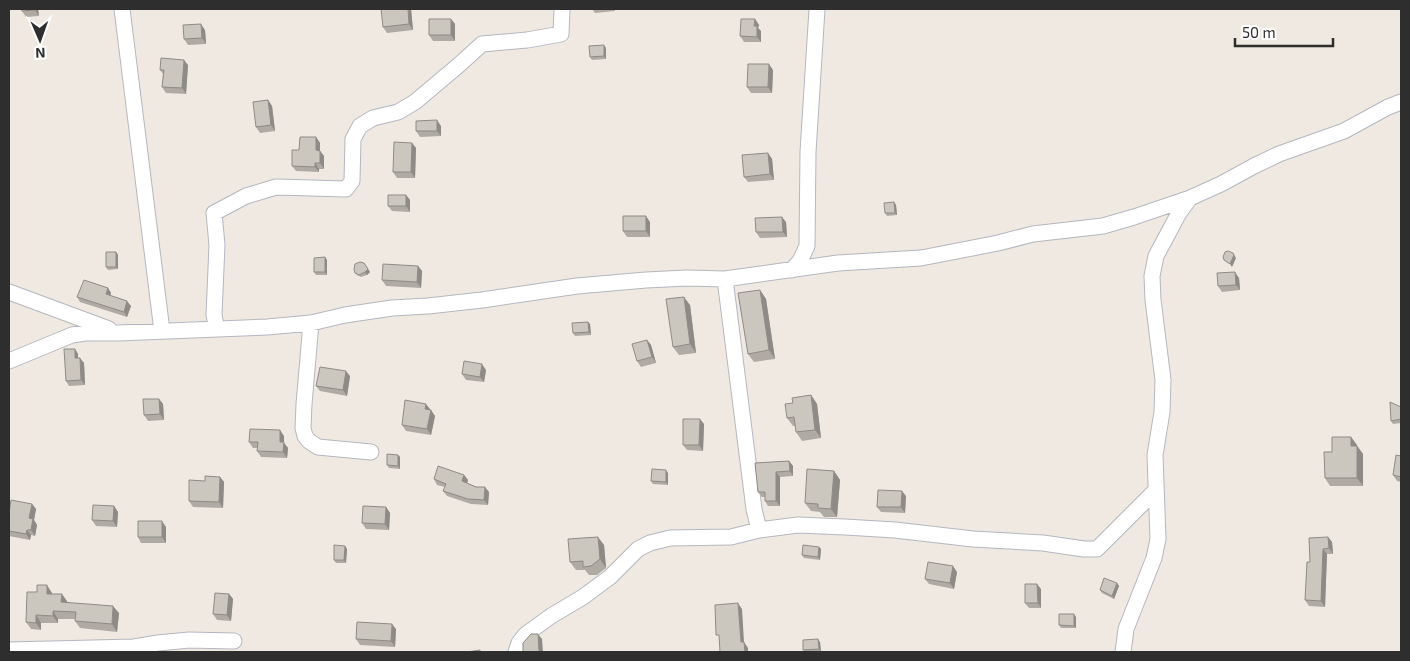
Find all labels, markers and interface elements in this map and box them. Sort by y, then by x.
north arrow [15,15,65,65]
scale bar [1235,15,1332,47]
text: 50 m [1242,23,1276,41]
text: N [35,45,46,62]

